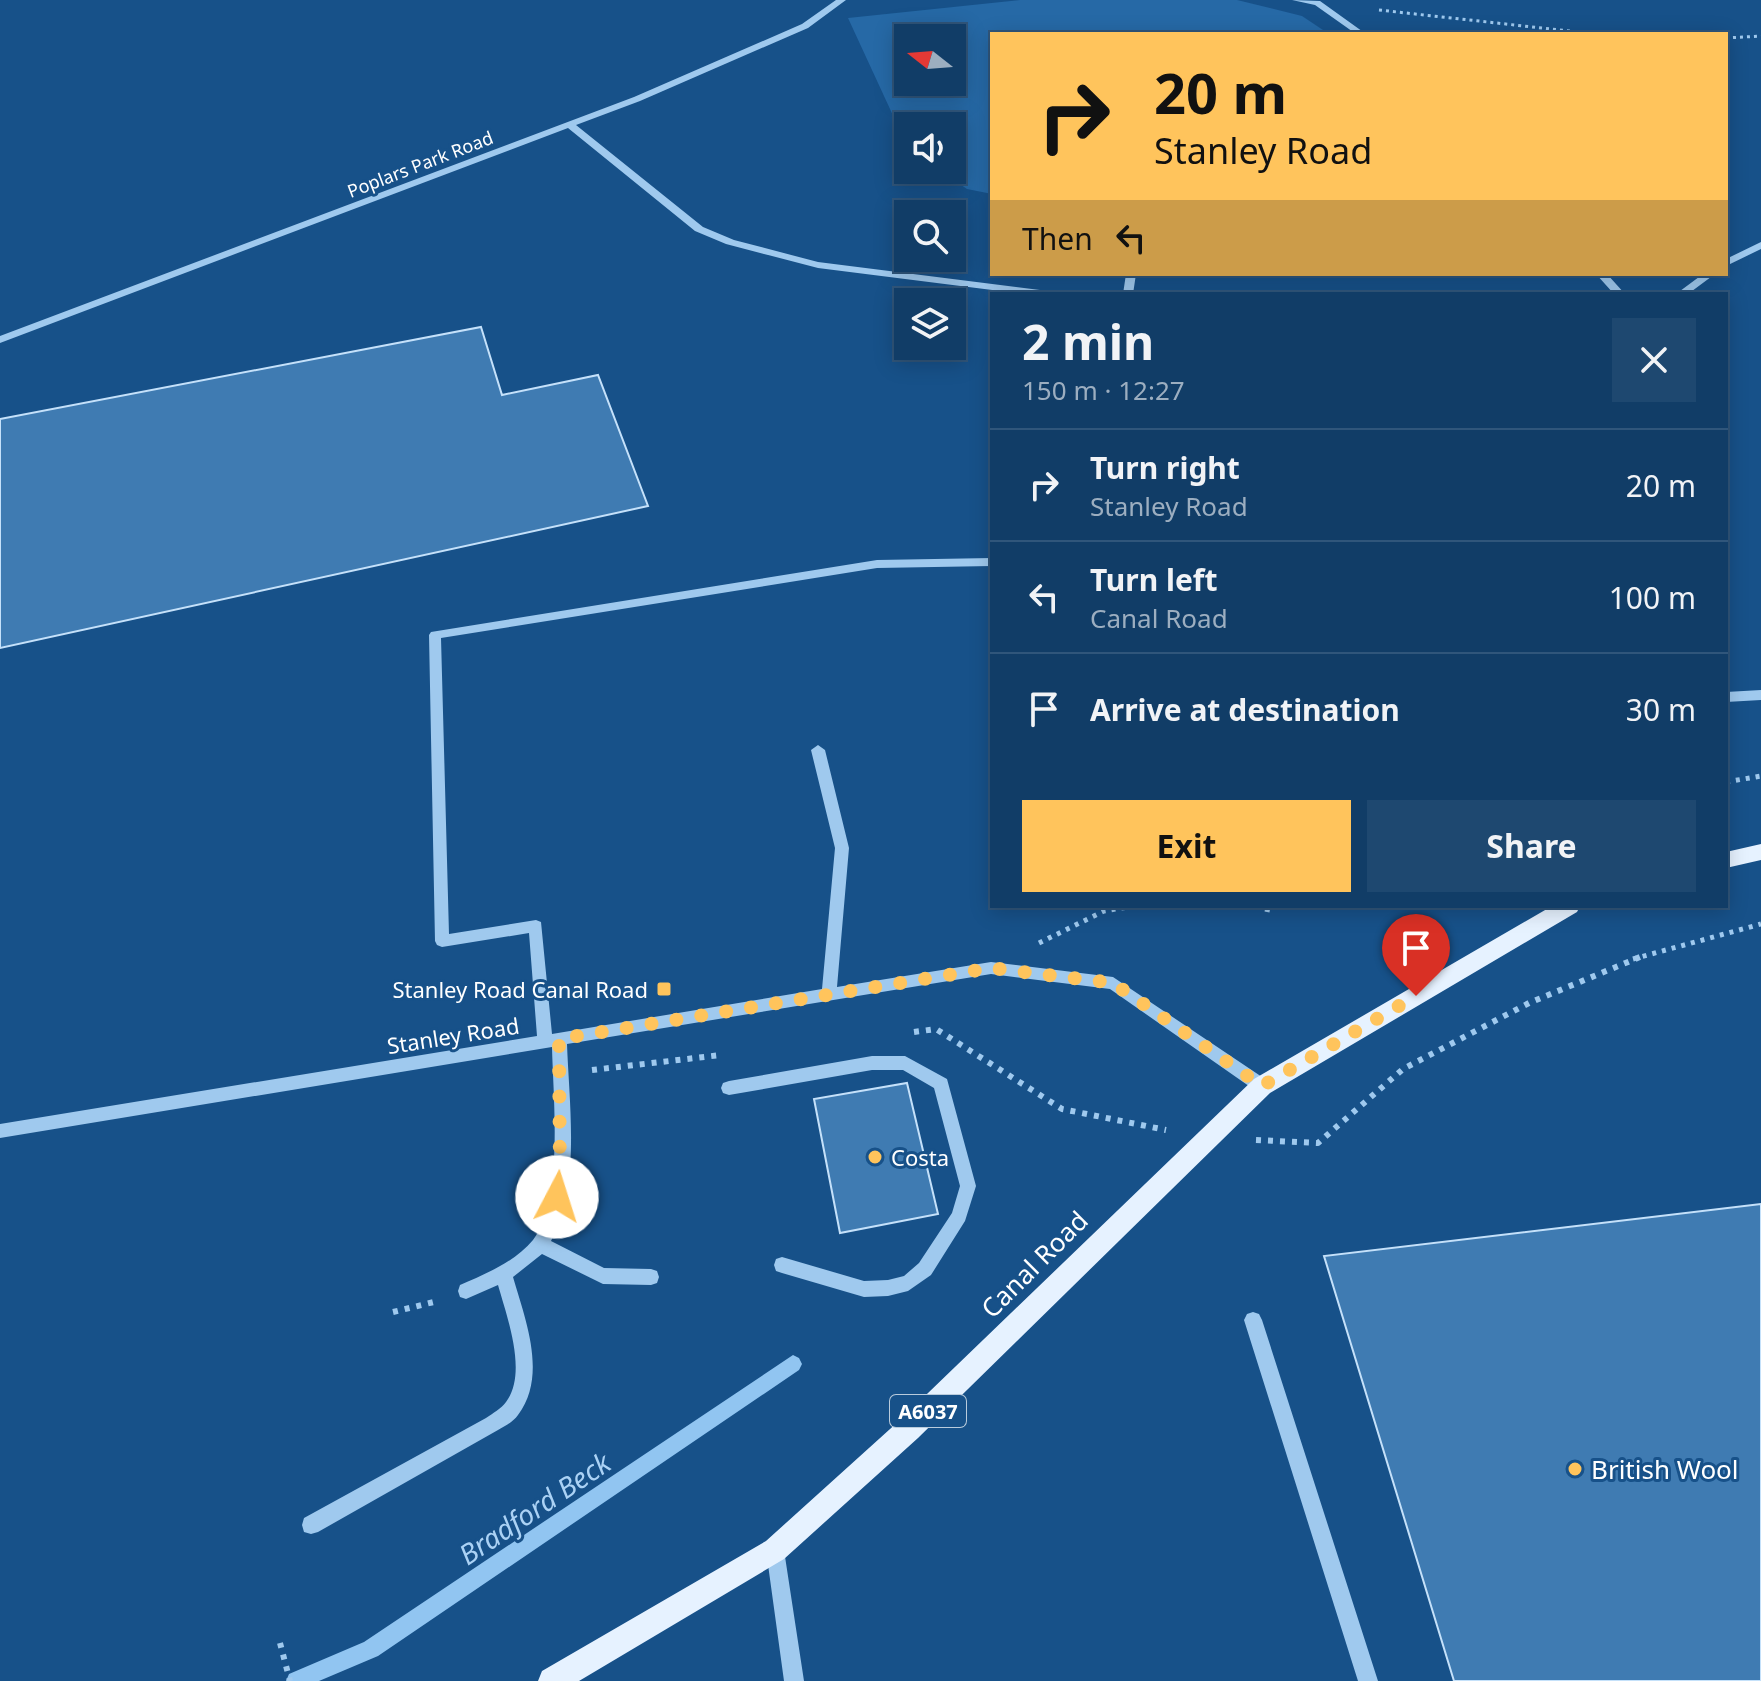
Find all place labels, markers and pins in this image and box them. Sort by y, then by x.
pin [1382,914,1450,996]
place label: Stanley Road Canal Road [392,974,648,1004]
marker: Stanley Road Canal Road [655,980,673,998]
place label: Costa [891,1142,949,1172]
marker: Costa [866,1148,884,1166]
place label: British Wool [1591,1451,1739,1487]
marker: British Wool [1566,1460,1584,1478]

